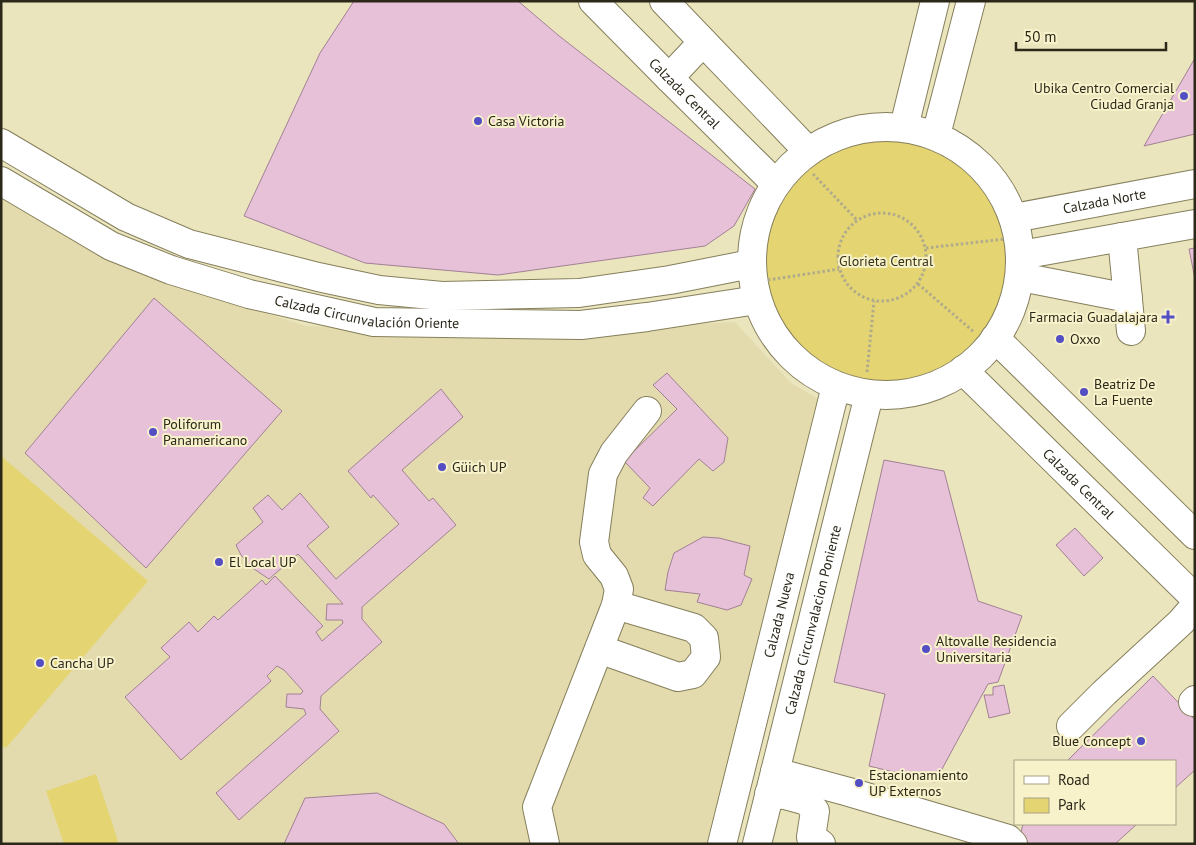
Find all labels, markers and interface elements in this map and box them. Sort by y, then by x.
scale bar [1016,20,1166,52]
text: 50 m [1024,27,1057,46]
street label: Calzada Central [645,54,724,133]
place label: Ubika Centro Comercial Ciudad Granja [1034,79,1174,113]
marker: Ubika Centro Comercial Ciudad Granja [1178,90,1190,102]
place label: Casa Victoria [488,112,564,130]
marker: Casa Victoria [472,115,484,127]
street label: Calzada Norte [1061,184,1147,218]
park label: Glorieta Central [839,252,933,270]
street label: Calzada Circunvalación Oriente [273,291,459,332]
place label: Farmacia Guadalajara [1029,308,1158,326]
marker: Farmacia Guadalajara [1162,311,1174,323]
place label: Oxxo [1070,330,1101,348]
marker: Oxxo [1054,333,1066,345]
place label: Beatriz De La Fuente [1094,375,1155,409]
marker: Beatriz De La Fuente [1078,386,1090,398]
place label: Poliforum Panamericano [163,415,247,449]
marker: Poliforum Panamericano [147,426,159,438]
street label: Calzada Central [1039,444,1118,523]
place label: Güich UP [452,458,507,476]
marker: Güich UP [436,461,448,473]
street label: Calzada Circunvalacion Poniente [781,523,845,717]
place label: El Local UP [229,553,296,571]
marker: El Local UP [213,556,225,568]
street label: Calzada Nueva [760,570,798,660]
place label: Altovalle Residencia Universitaria [936,632,1057,666]
marker: Altovalle Residencia Universitaria [920,643,932,655]
place label: Cancha UP [50,654,114,672]
marker: Cancha UP [34,657,46,669]
place label: Blue Concept [1052,732,1131,750]
marker: Blue Concept [1135,735,1147,747]
legend [1014,760,1176,825]
place label: Estacionamiento UP Externos [869,766,968,800]
text: Road [1058,770,1090,789]
marker: Estacionamiento UP Externos [853,777,865,789]
text: Park [1058,795,1086,814]

